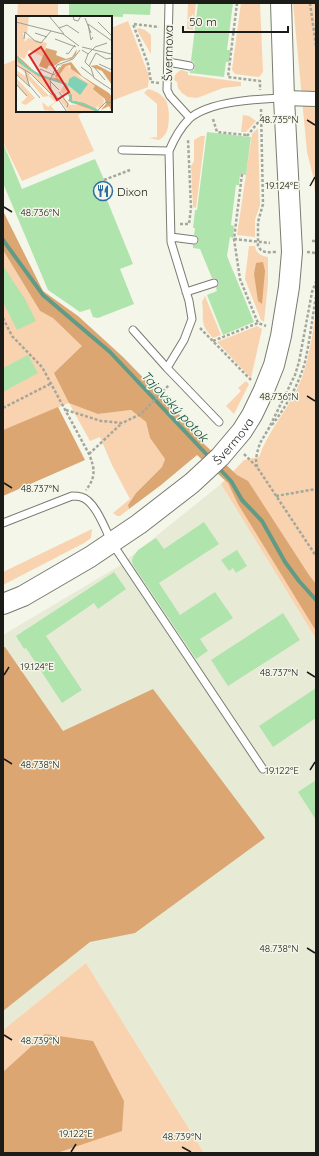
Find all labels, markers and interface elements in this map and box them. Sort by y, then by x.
scale bar [183,8,288,34]
text: 50 m [189,14,217,29]
inset map [16,16,112,112]
street label: Švermova [160,25,176,81]
text: 48.735°N [260,113,298,126]
text: 19.124°E [265,179,299,192]
restaurant icon: Dixon [92,180,114,202]
place label: Dixon [117,184,148,199]
text: 48.736°N [21,206,59,219]
water label: Tajovský potok [138,367,213,446]
text: 48.736°N [260,390,298,403]
street label: Švermova [209,415,256,468]
text: 48.737°N [21,482,59,495]
text: 19.124°E [20,660,54,673]
text: 48.737°N [260,666,298,679]
text: 48.738°N [21,758,59,771]
text: 19.122°E [265,764,299,777]
text: 48.738°N [260,942,298,955]
text: 48.739°N [20,1034,60,1047]
text: 19.122°E [59,1127,93,1140]
text: 48.739°N [162,1130,202,1143]

